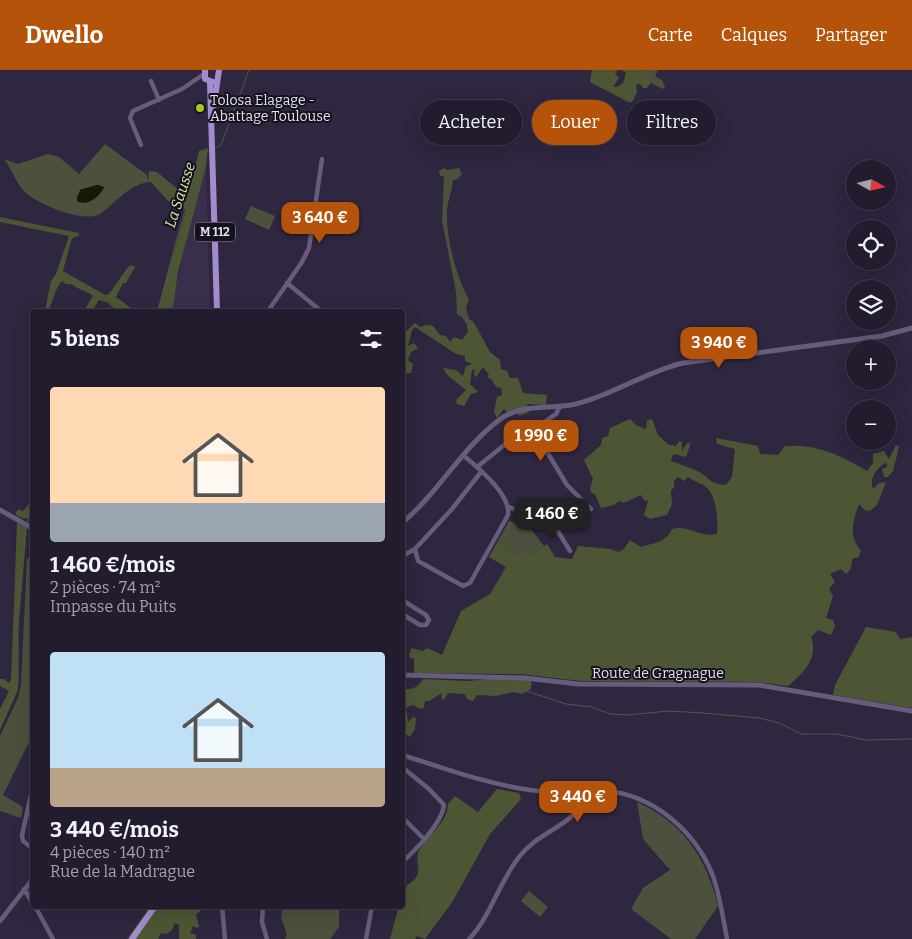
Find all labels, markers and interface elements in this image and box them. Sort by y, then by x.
text: Dwello [25,21,103,49]
text: Carte [648,24,693,46]
text: Calques [721,24,787,46]
text: Partager [815,24,887,46]
place label: Tolosa Elagage - Abattage Toulouse [210,92,331,125]
chip: Acheter [420,100,522,145]
chip: Louer [532,100,617,145]
chip: Filtres [627,100,716,145]
marker: Tolosa Elagage - Abattage Toulouse [194,102,206,114]
water label: La Sausse [161,160,199,230]
north arrow [846,160,896,210]
map controls [846,160,896,450]
pin: 3 640 € [274,202,366,244]
text: 3 640 € [292,208,348,227]
button: locate [846,220,896,270]
road number: M 112 [195,222,235,242]
button: layers [846,280,896,330]
icon: filters [357,325,385,353]
text: 5 biens [50,326,120,352]
pin: 3 940 € [673,326,765,369]
text: 3 940 € [691,333,747,352]
button: + [846,340,896,390]
button: − [846,400,896,450]
icon: home [173,420,263,510]
pin: 1 990 € [495,420,587,462]
text: 1 990 € [515,426,567,445]
pin: 1 460 € [506,498,598,540]
text: 1 460 € [525,504,579,523]
text: 1 460 €/mois [50,552,175,578]
text: 2 pièces · 74 m² [50,578,160,597]
text: Impasse du Puits [50,597,176,616]
street label: Route de Gragnague [592,665,724,682]
icon: home [173,685,263,775]
pin: 3 440 € [532,780,624,823]
text: 3 440 € [550,787,606,806]
text: 3 440 €/mois [50,817,179,843]
text: 4 pièces · 140 m² [50,843,170,862]
text: Rue de la Madrague [50,862,195,881]

